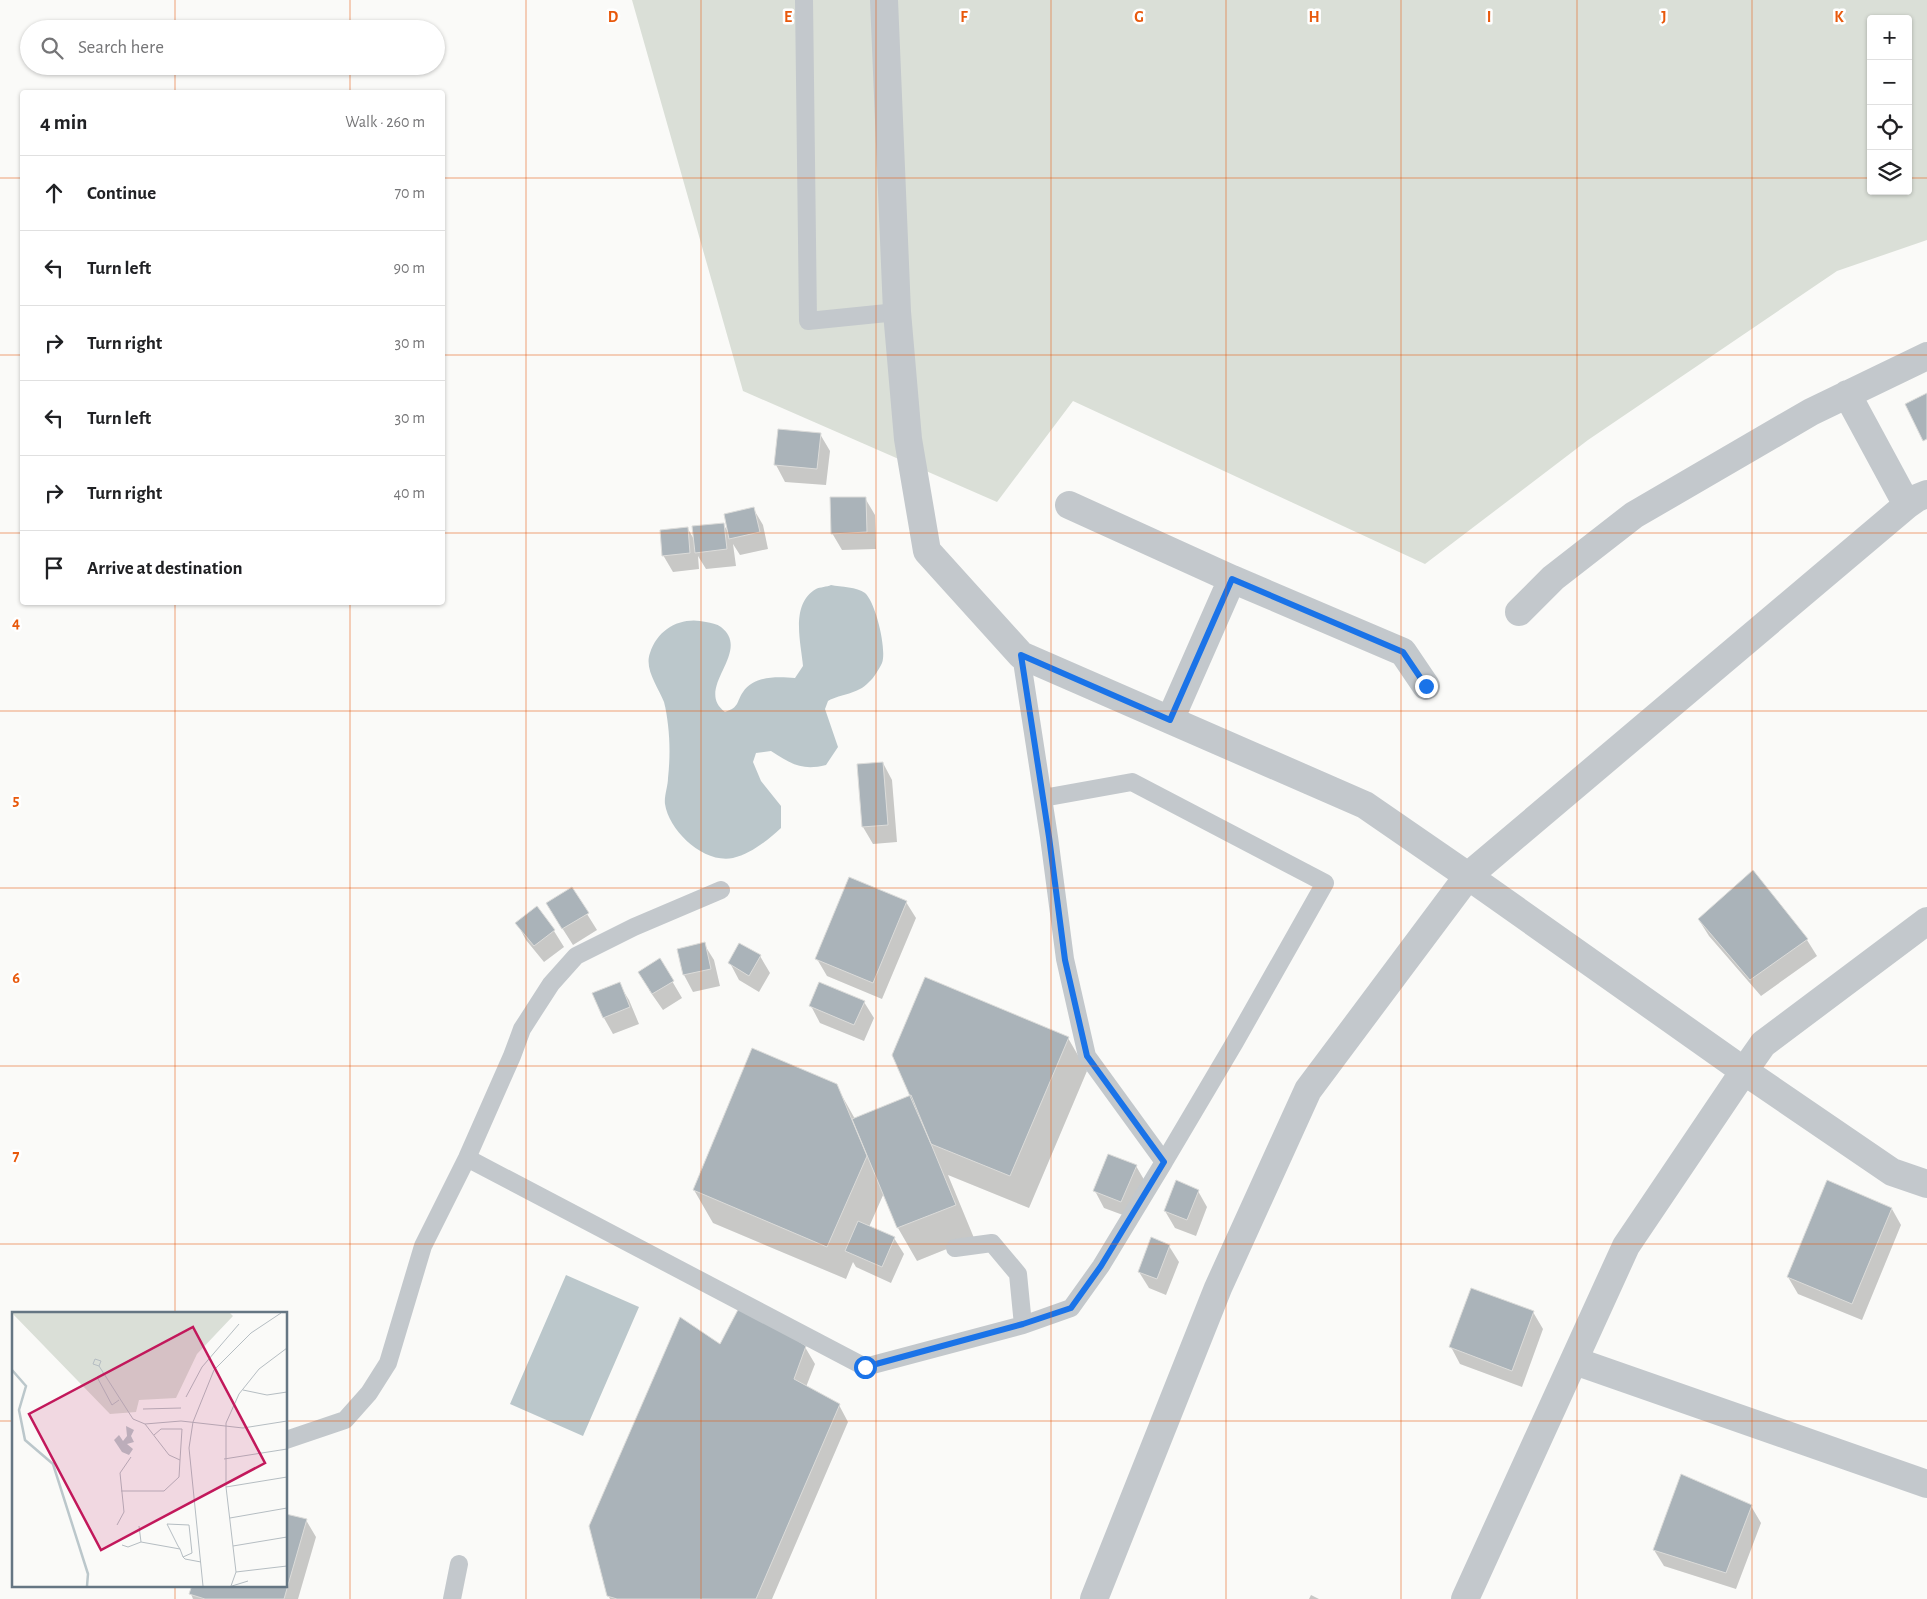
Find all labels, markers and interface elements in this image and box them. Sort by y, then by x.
text: D [608,9,619,25]
text: E [784,9,792,25]
text: F [960,9,968,25]
text: G [1134,9,1144,25]
text: H [1308,9,1320,25]
text: I [1487,9,1491,25]
text: J [1661,9,1667,25]
text: K [1834,9,1844,25]
map controls [1867,15,1912,195]
button: + [1867,15,1912,60]
search box [20,20,445,75]
icon: search [38,34,66,62]
text: Search here [78,38,164,57]
button: − [1867,60,1912,105]
button: locate [1867,105,1912,150]
text: 4 min [40,112,87,133]
text: Walk · 260 m [345,114,425,130]
button: layers [1867,150,1912,195]
icon: ahead [40,179,68,207]
text: Continue [87,184,156,203]
text: 70 m [394,185,425,201]
icon: left [40,254,68,282]
text: Turn left [87,259,151,278]
text: 90 m [394,260,425,276]
icon: right [40,329,68,357]
text: Turn right [87,334,162,353]
text: 30 m [395,335,425,351]
icon: left [40,404,68,432]
text: Turn left [87,409,151,428]
text: 30 m [395,410,425,426]
icon: right [40,479,68,507]
text: Turn right [87,484,162,503]
text: 40 m [393,485,425,501]
icon: arrive [40,554,68,582]
text: Arrive at destination [87,559,243,578]
text: 4 [12,615,20,631]
route end [1415,675,1438,698]
text: 5 [13,792,20,808]
text: 6 [12,970,20,986]
text: 7 [13,1148,20,1164]
inset map [12,1312,288,1586]
route start [854,1356,877,1379]

